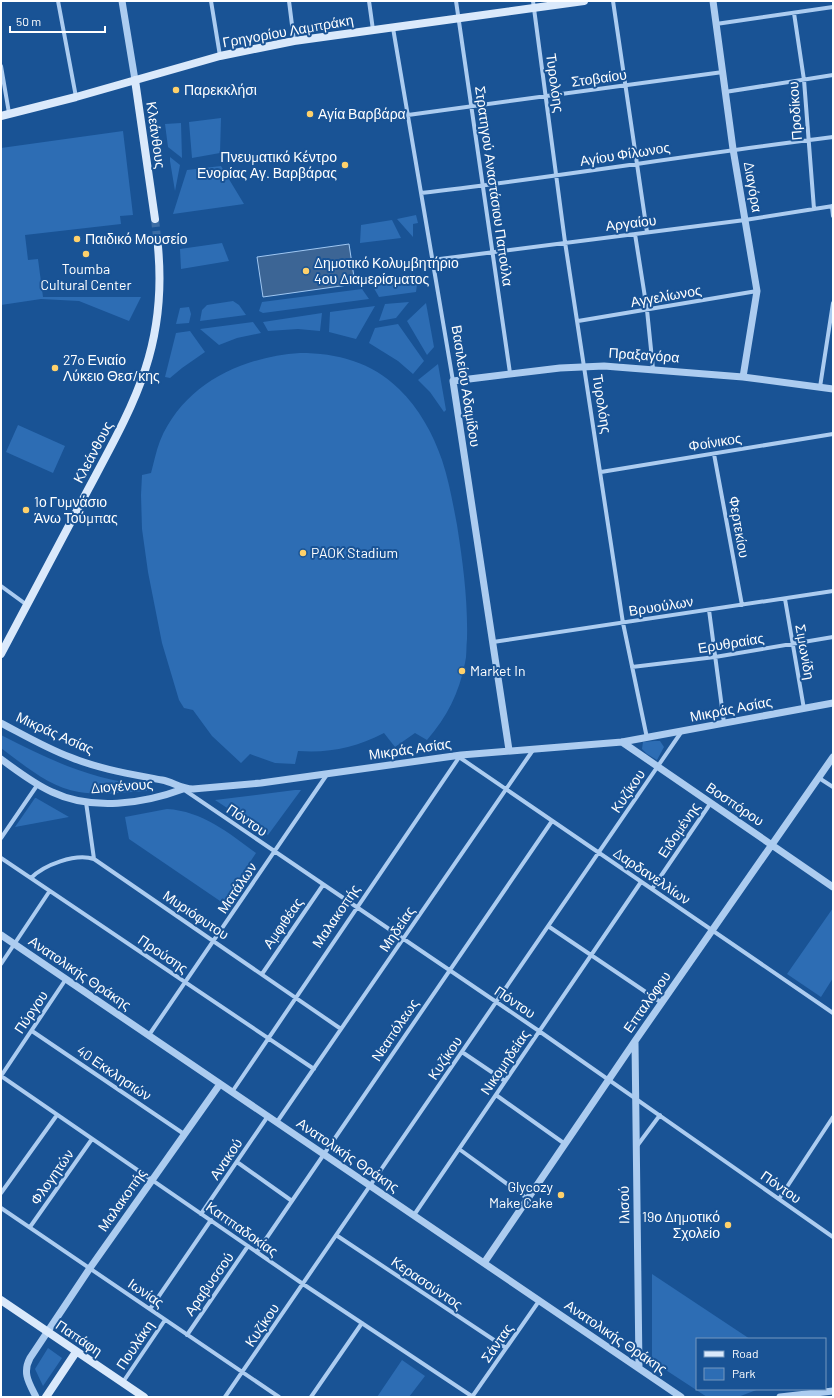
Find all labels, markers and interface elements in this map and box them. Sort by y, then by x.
scale bar [10,8,105,34]
street label: Γρηγορίου Λαμπράκη [221,11,355,50]
text: 50 m [16,14,41,28]
street label: Τυρολόης [543,52,568,114]
street label: Στοβαίου [570,65,628,90]
place label: Παρεκκλήσι [184,81,257,98]
street label: Προδίκου [784,81,805,141]
marker: Παρεκκλήσι [171,85,181,95]
street label: Στρατηγού Αναστάσιου Παπούλα [472,85,517,287]
street label: Κλεάνθους [143,100,170,170]
place label: Αγία Βαρβάρα [318,105,406,122]
marker: Αγία Βαρβάρα [305,109,315,119]
street label: Αγίου Φίλωνος [579,138,671,169]
place label: Πνευματικό Κέντρο Ενορίας Αγ. Βαρβάρας [197,148,337,181]
marker: Πνευματικό Κέντρο Ενορίας Αγ. Βαρβάρας [340,160,350,170]
street label: Διαγόρα [741,160,766,213]
street label: Αργαίου [605,211,657,234]
place label: Παιδικό Μουσείο [85,230,188,247]
marker: Παιδικό Μουσείο [72,234,82,244]
marker: Toumba Cultural Center [81,249,91,259]
place label: Δημοτικό Κολυμβητήριο 4ου Διαμερίσματος [314,254,459,287]
place label: Toumba Cultural Center [41,260,132,293]
marker: Δημοτικό Κολυμβητήριο 4ου Διαμερίσματος [301,266,311,276]
street label: Αγγελίωνος [629,281,703,310]
street label: Βασιλείου Αδαμίδου [448,324,485,448]
street label: Πραξαγόρα [608,344,680,365]
place label: 27o Ενιαίο Λύκειο Θεσ/κης [63,351,160,384]
marker: 27o Ενιαίο Λύκειο Θεσ/κης [50,363,60,373]
street label: Τυρολόης [589,373,616,435]
street label: Κλεάνθους [69,418,116,486]
street label: Φοίνικος [687,429,743,454]
place label: 1ο Γυμνάσιο Άνω Τούμπας [34,493,118,526]
street label: Φερτεκίου [726,495,753,559]
marker: 1ο Γυμνάσιο Άνω Τούμπας [21,505,31,515]
place label: PAOK Stadium [311,544,398,561]
marker: PAOK Stadium [298,548,308,558]
street label: Βρυούλων [627,592,694,619]
street label: Σιμωνίδη [792,623,819,681]
street label: Ερυθραίας [697,629,765,656]
place label: Market In [470,662,525,679]
marker: Market In [457,666,467,676]
street label: Μικράς Ασίας [688,692,774,725]
street label: Μικράς Ασίας [14,708,97,757]
street label: Μικράς Ασίας [367,734,453,763]
street label: Κυζίκου [607,766,648,816]
street label: Διογένους [90,775,154,796]
street label: Βοσπόρου [703,778,767,829]
street label: Ειδομένης [654,798,704,861]
street label: Πόντου [224,800,271,839]
street label: Δαρδανελλίων [611,844,694,908]
street label: Ματάλων [213,859,260,916]
street label: Μαλακοπής [308,881,363,951]
street label: Μυριόφυτου [160,886,232,943]
street label: Αμφιθέας [259,894,306,951]
street label: Μηδείας [375,902,418,955]
street label: Προύσης [135,931,192,977]
street label: Ανατολικής Θράκης [26,932,135,1013]
street label: Επταλόφου [619,968,674,1036]
street label: Πόντου [492,982,539,1021]
street label: Πύργου [10,987,51,1036]
street label: Νεαπόλεως [367,995,422,1064]
street label: Νικομηδείας [476,1026,533,1098]
street label: Κυζίκου [424,1033,465,1083]
street label: 40 Εκκλησιών [74,1041,155,1104]
street label: Ανατολικής Θράκης [294,1114,403,1195]
street label: Ανακού [206,1135,246,1183]
street label: Φλογητών [26,1146,77,1208]
street label: Μαλακοπής [94,1165,150,1234]
street label: Πόντου [758,1167,805,1207]
place label: Glycozy Make Cake [489,1178,554,1211]
street label: Ιλισού [615,1186,632,1224]
marker: Glycozy Make Cake [556,1190,566,1200]
street label: Καππαδοκίας [203,1198,282,1260]
place label: 19ο Δημοτικό Σχολείο [642,1208,720,1241]
marker: 19ο Δημοτικό Σχολείο [723,1220,733,1230]
street label: Αραβυσσού [180,1249,237,1319]
street label: Κερασούντος [388,1252,466,1313]
street label: Ιωνίας [125,1274,168,1311]
street label: Ανατολικής Θράκης [562,1296,671,1377]
street label: Κυζίκου [241,1300,282,1350]
street label: Παπάφη [53,1316,106,1359]
street label: Πουλάκη [112,1317,157,1372]
street label: Σάντας [477,1320,516,1366]
legend [696,1338,826,1390]
text: Road [732,1346,759,1360]
text: Park [732,1366,756,1380]

